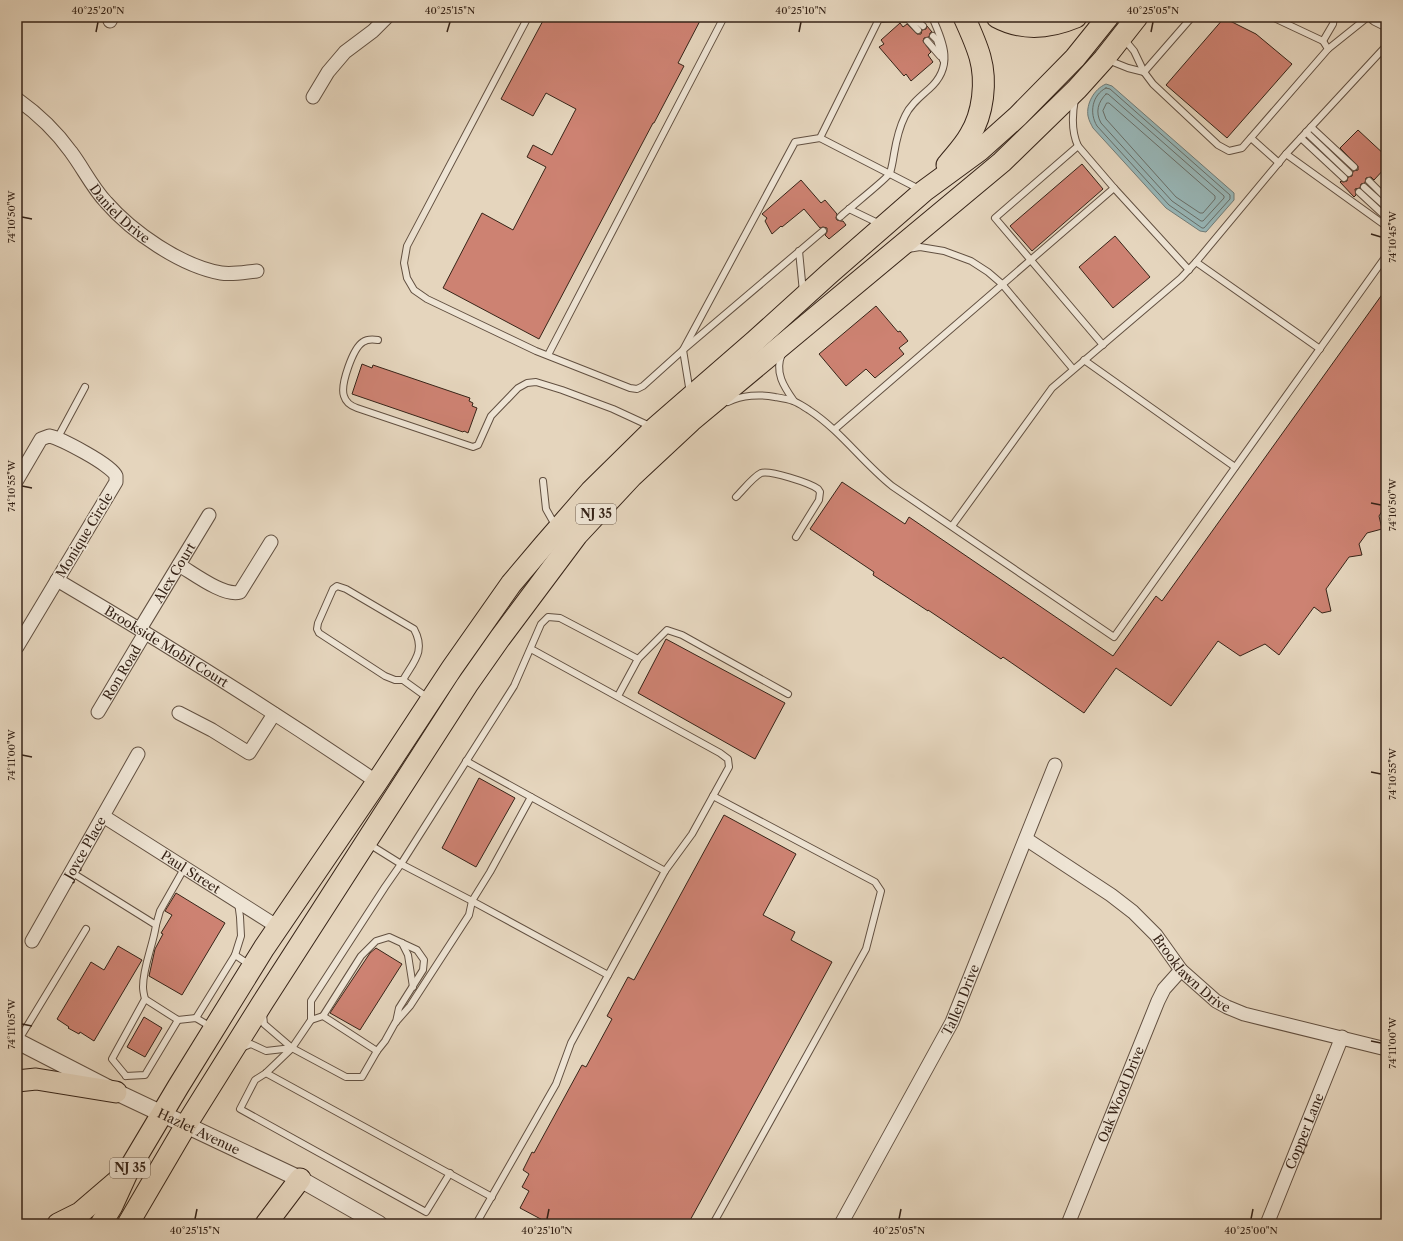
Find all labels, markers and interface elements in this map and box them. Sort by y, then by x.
text: 40°25'20"N [72,4,124,17]
text: 40°25'15"N [425,4,475,17]
text: 40°25'10"N [775,4,827,17]
text: 40°25'05"N [1127,4,1179,17]
street label: Daniel Drive [86,181,153,246]
text: 74°10'50"W [5,190,18,243]
text: 74°10'45"W [1386,210,1399,263]
text: 74°10'55"W [5,459,18,512]
text: 74°10'50"W [1386,478,1399,531]
street label: Monique Circle [52,489,116,581]
road number: NJ 35 [576,504,616,524]
street label: Alex Court [149,539,199,606]
street label: Brookside Mobil Court [102,602,232,691]
street label: Ron Road [99,642,144,703]
text: 74°11'00"W [5,728,18,781]
text: 74°10'55"W [1386,747,1399,800]
street label: Joyce Place [60,814,109,884]
street label: Paul Street [158,847,224,897]
street label: Brooklawn Drive [1150,931,1233,1015]
street label: Tallen Drive [938,962,982,1038]
text: 74°11'05"W [5,998,18,1049]
text: 74°11'00"W [1386,1016,1399,1069]
street label: Oak Wood Drive [1094,1044,1147,1145]
street label: Copper Lane [1282,1091,1327,1172]
street label: Hazlet Avenue [155,1105,243,1158]
road number: NJ 35 [110,1158,150,1178]
text: 40°25'15"N [170,1224,220,1237]
text: 40°25'10"N [521,1224,573,1237]
text: 40°25'05"N [873,1224,925,1237]
text: 40°25'00"N [1224,1224,1278,1237]

